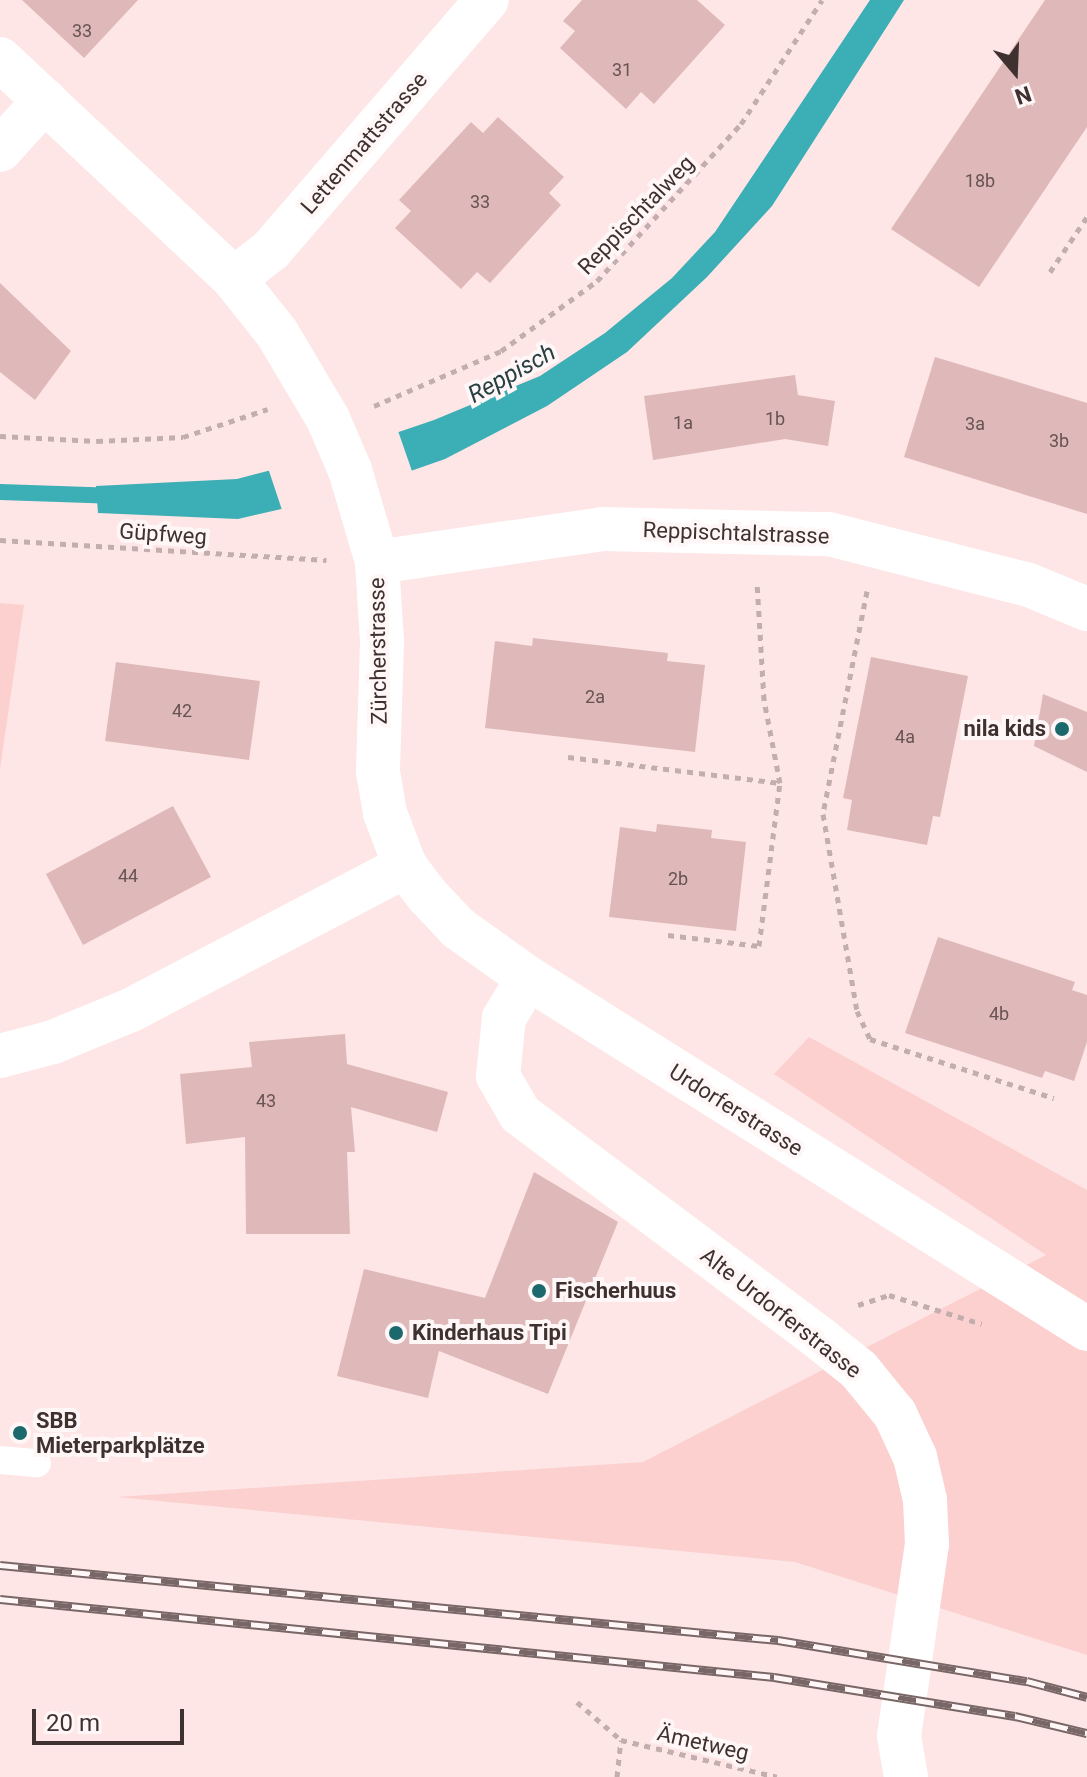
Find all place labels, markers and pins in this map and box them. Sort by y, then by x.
place label: nila kids [964,716,1046,742]
marker: nila kids [1053,720,1071,738]
place label: Fischerhuus [555,1278,676,1304]
marker: Fischerhuus [530,1282,548,1300]
place label: Kinderhaus Tipi [412,1320,567,1346]
marker: Kinderhaus Tipi [387,1324,405,1342]
place label: SBB Mieterparkplätze [36,1407,205,1458]
marker: SBB Mieterparkplätze [11,1424,29,1442]

